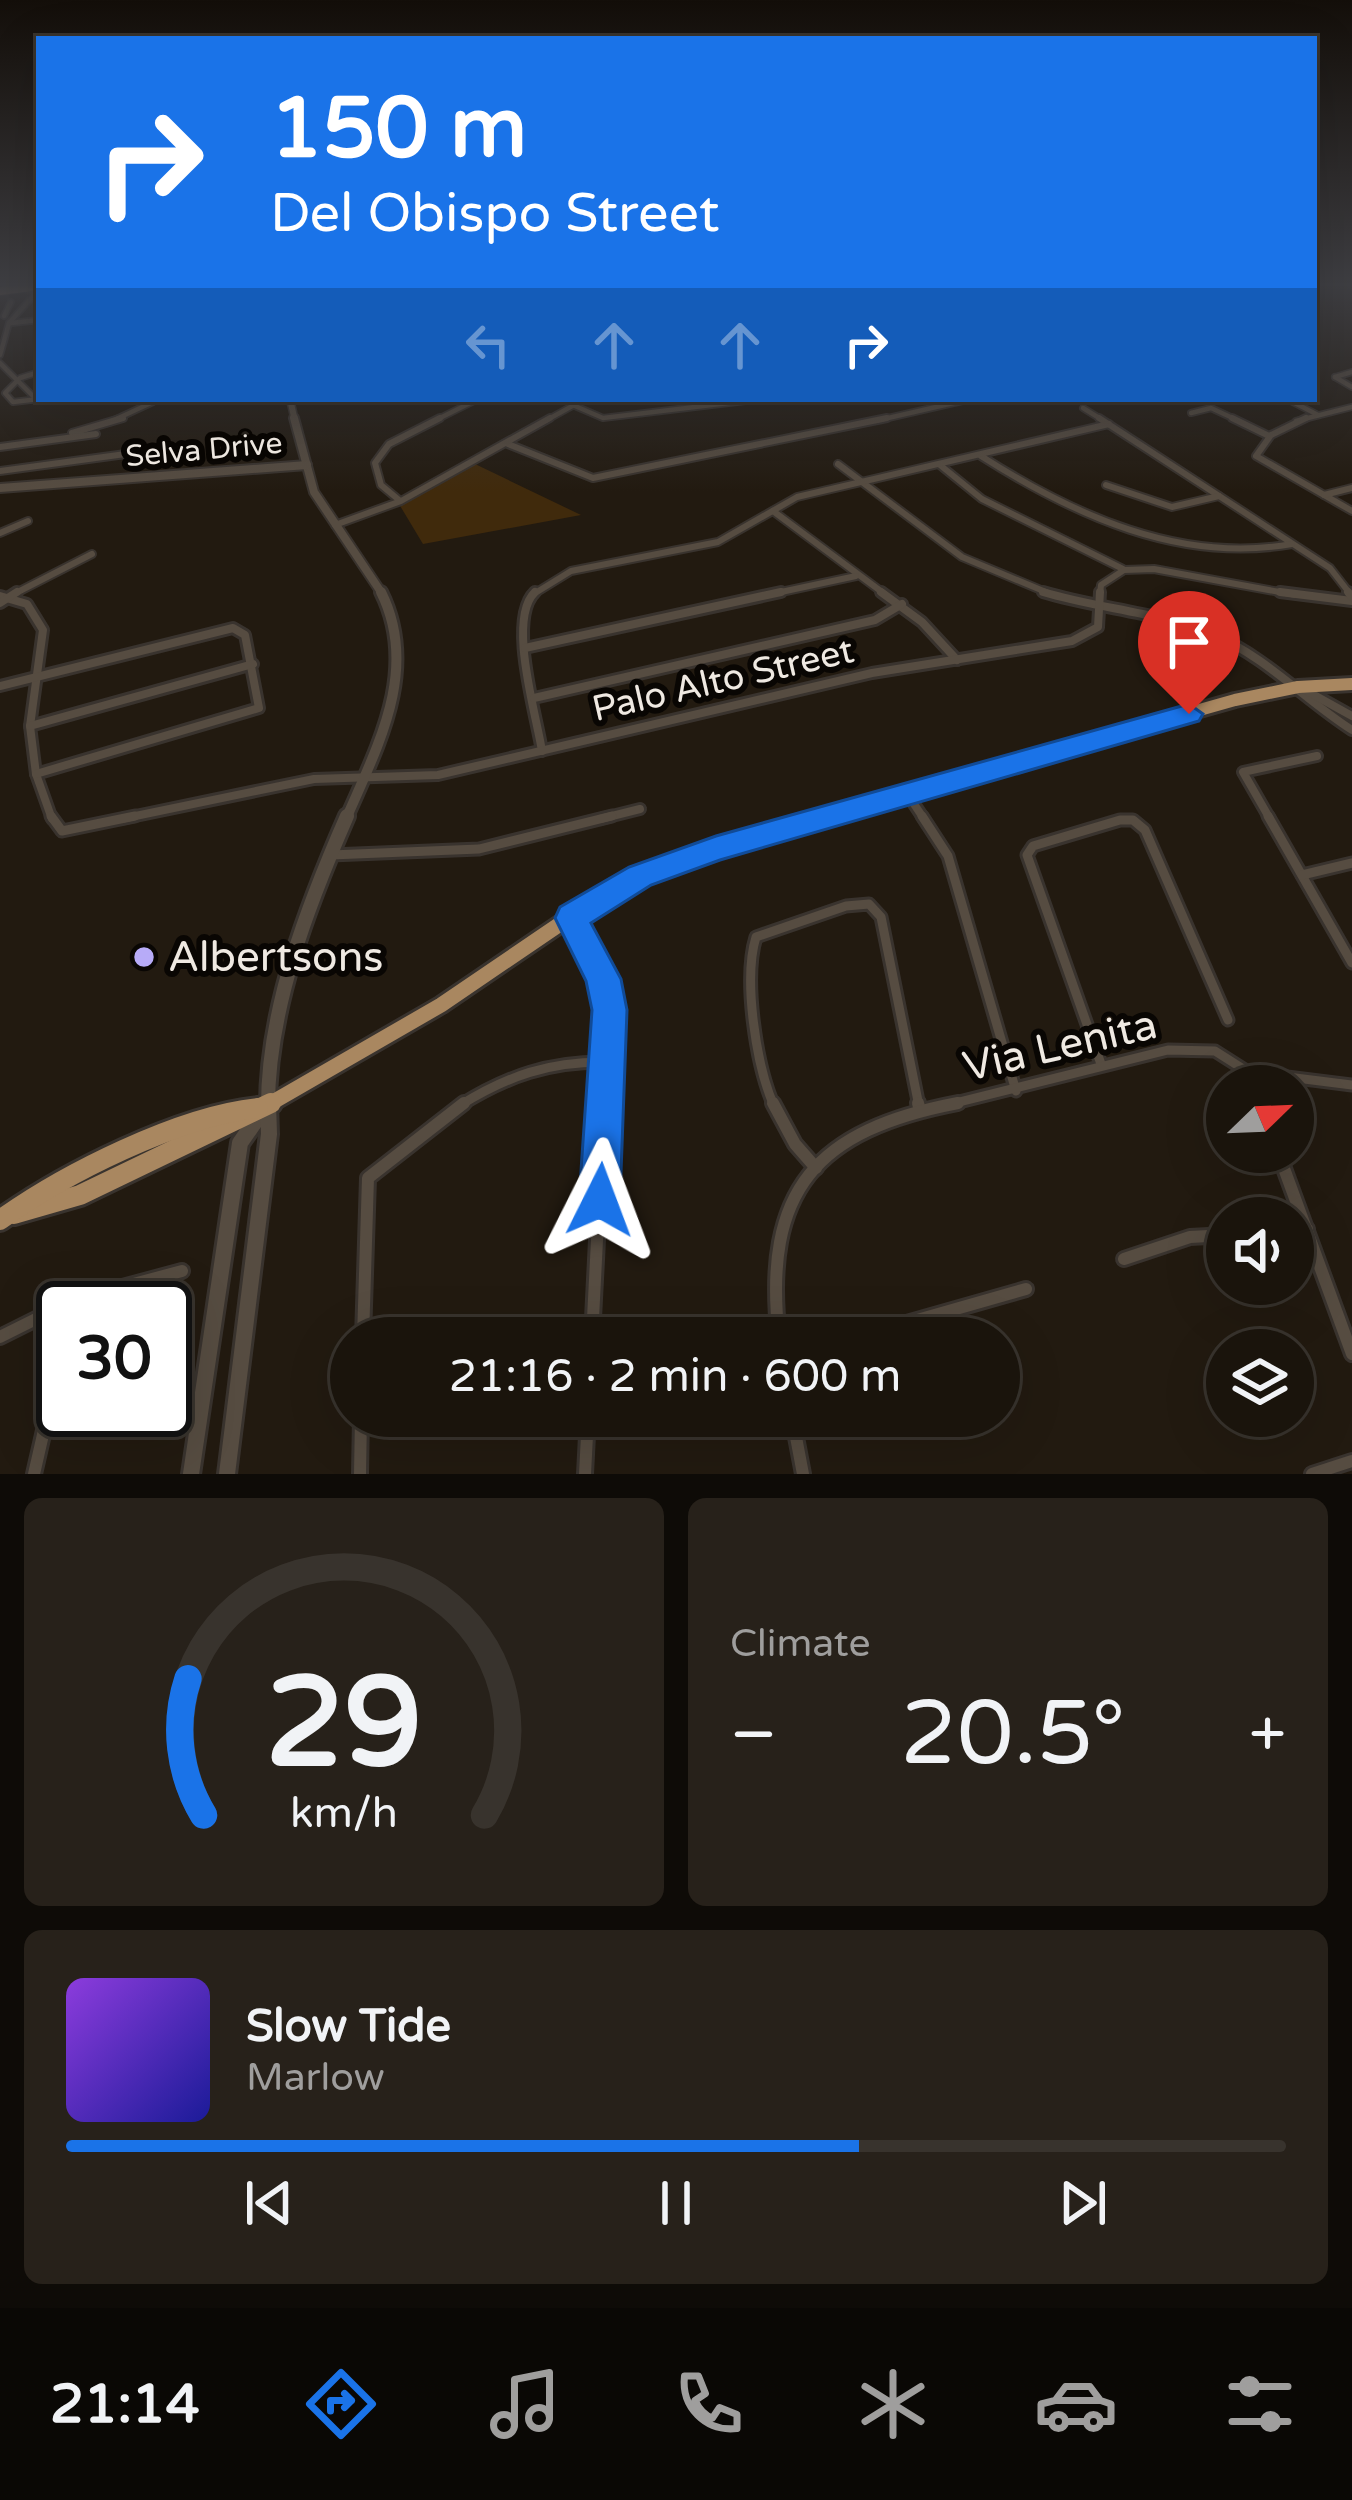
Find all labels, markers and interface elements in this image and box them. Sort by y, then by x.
text: 150 m [270,79,527,180]
icon: right [72,84,228,240]
text: Del Obispo Street [270,181,720,246]
icon: left [455,312,521,378]
icon: ahead [581,312,647,378]
icon: ahead [707,312,773,378]
icon: right [833,312,899,378]
street label: Selva Drive [124,425,284,475]
pin [1138,591,1240,714]
icon: arrive [1156,609,1222,675]
street label: Palo Alto Street [588,629,858,731]
place label: Albertsons [168,932,383,983]
marker: Albertsons [131,944,157,970]
street label: Via Lenita [958,999,1162,1093]
north arrow [1206,1065,1314,1173]
map controls [1206,1065,1314,1437]
position arrow [537,1137,663,1263]
button: sound [1206,1197,1314,1305]
speed limit sign: 30 [36,1281,192,1437]
button: layers [1206,1329,1314,1437]
text: 21:16 · 2 min · 600 m [449,1350,901,1404]
text: Climate [730,1620,870,1667]
text: 29 [266,1649,422,1800]
text: 20.5° [900,1680,1126,1789]
text: − [730,1695,777,1775]
text: + [1249,1695,1286,1775]
text: km/h [290,1788,398,1839]
text: Slow Tide [246,2000,451,2054]
text: Marlow [246,2054,385,2101]
icon: previous [236,2170,302,2236]
icon: pause [643,2170,709,2236]
icon: next [1050,2170,1116,2236]
icon: directions [299,2362,383,2446]
icon: music [483,2362,567,2446]
icon: phone [667,2362,751,2446]
icon: climate [851,2362,935,2446]
icon: car [1034,2362,1118,2446]
icon: filters [1218,2362,1302,2446]
text: 21:14 [50,2372,200,2437]

